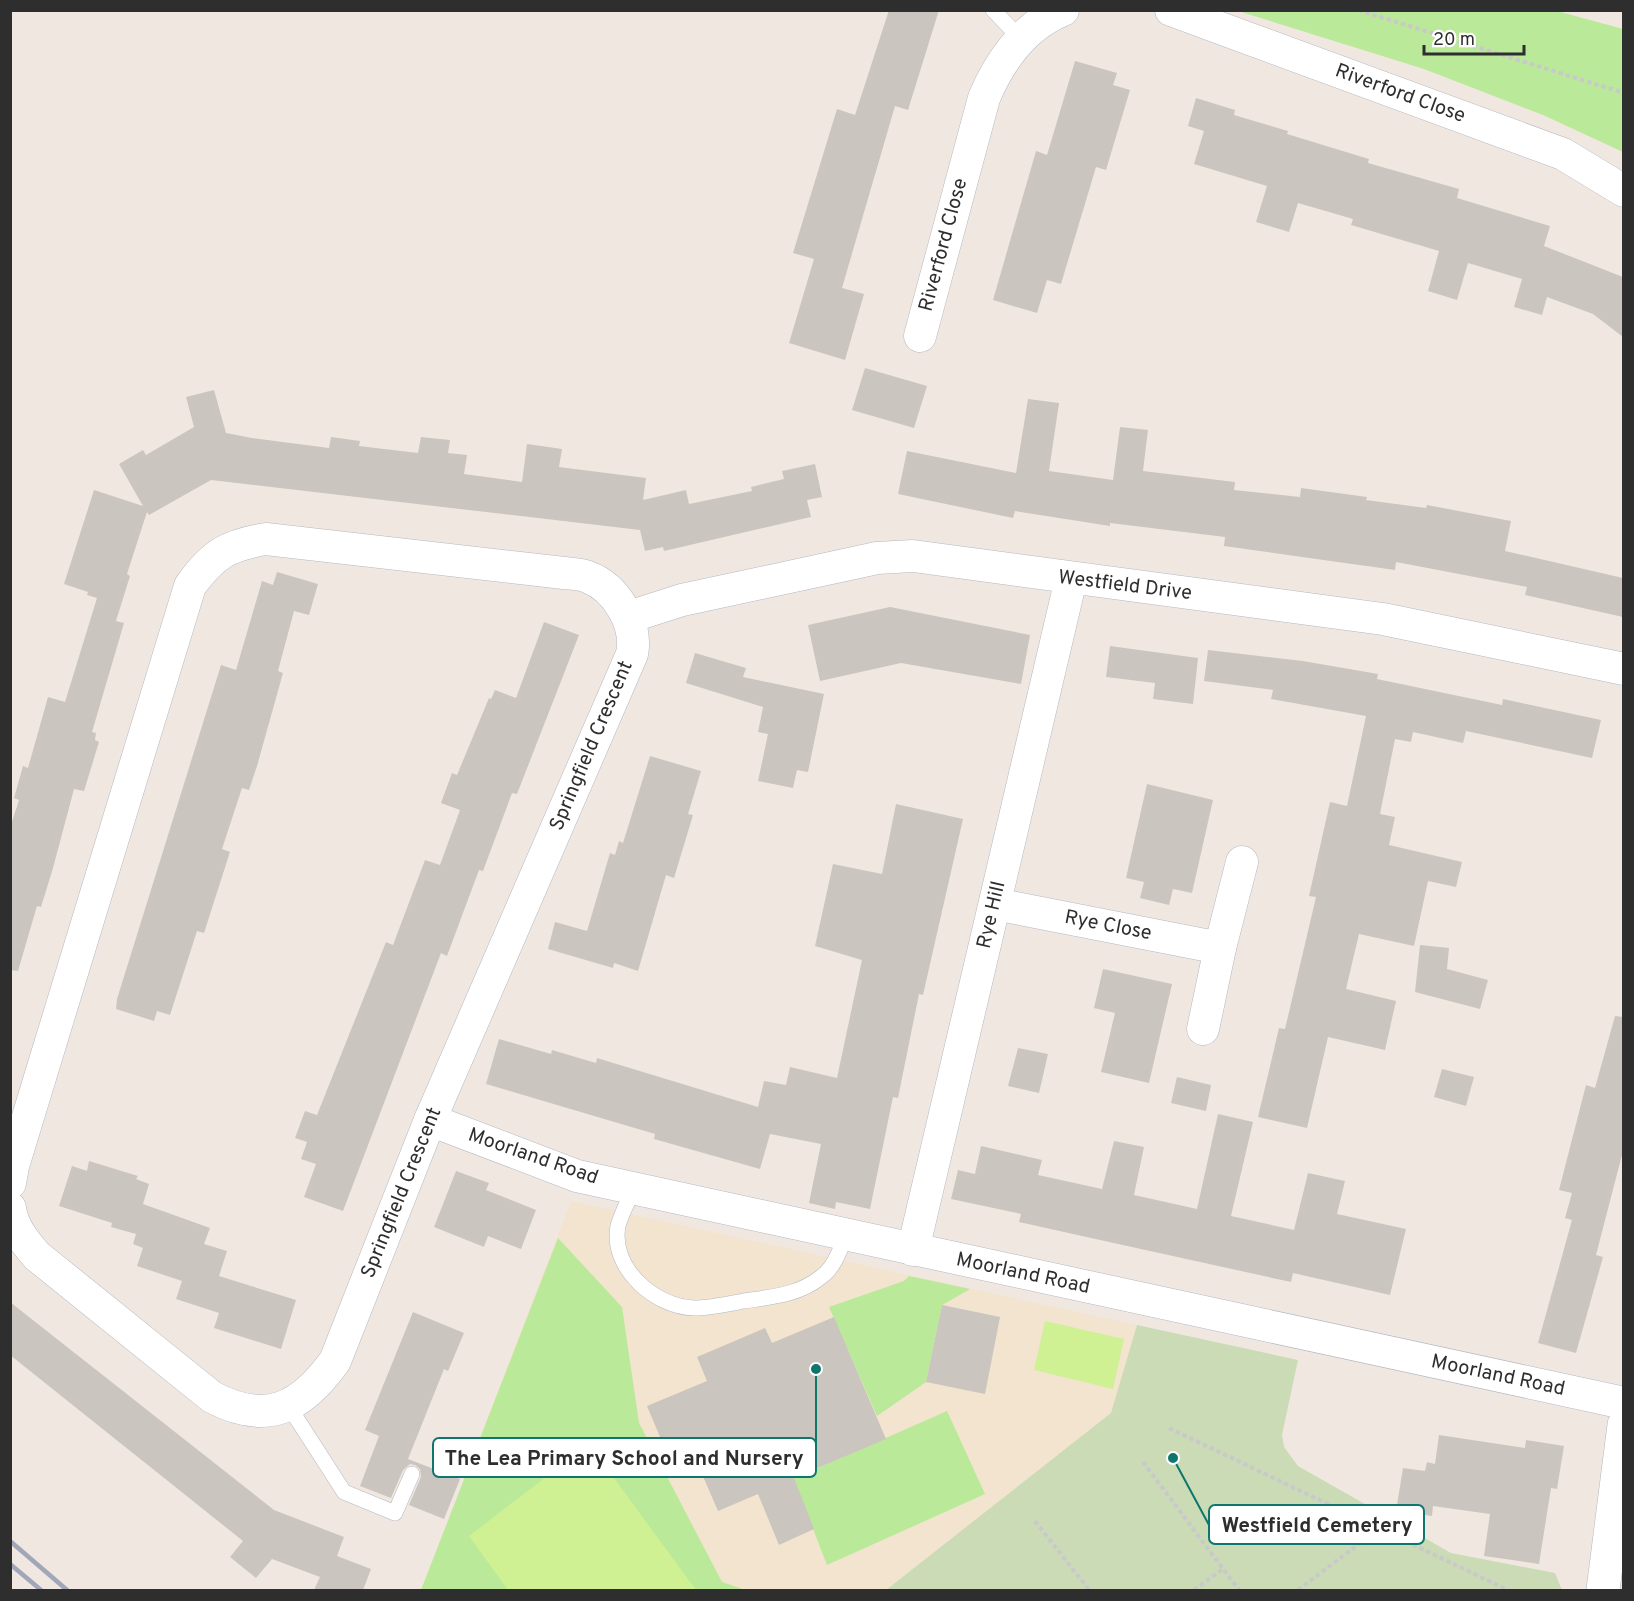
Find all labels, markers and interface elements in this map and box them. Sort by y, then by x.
scale bar [1424,18,1524,56]
text: 20 m [1433,29,1475,52]
street label: Riverford Close [1331,58,1469,130]
street label: Riverford Close [914,175,974,315]
street label: Westfield Drive [1057,565,1193,607]
street label: Springfield Crescent [544,657,640,835]
street label: Rye Hill [972,879,1012,951]
street label: Rye Close [1062,905,1154,947]
street label: Springfield Crescent [356,1104,448,1282]
street label: Moorland Road [464,1123,602,1191]
street label: Moorland Road [954,1247,1092,1301]
street label: Moorland Road [1429,1349,1567,1403]
callout: The Lea Primary School and Nursery [433,1438,816,1477]
text: The Lea Primary School and Nursery [444,1446,804,1473]
callout: Westfield Cemetery [1209,1505,1424,1544]
text: Westfield Cemetery [1221,1513,1413,1540]

